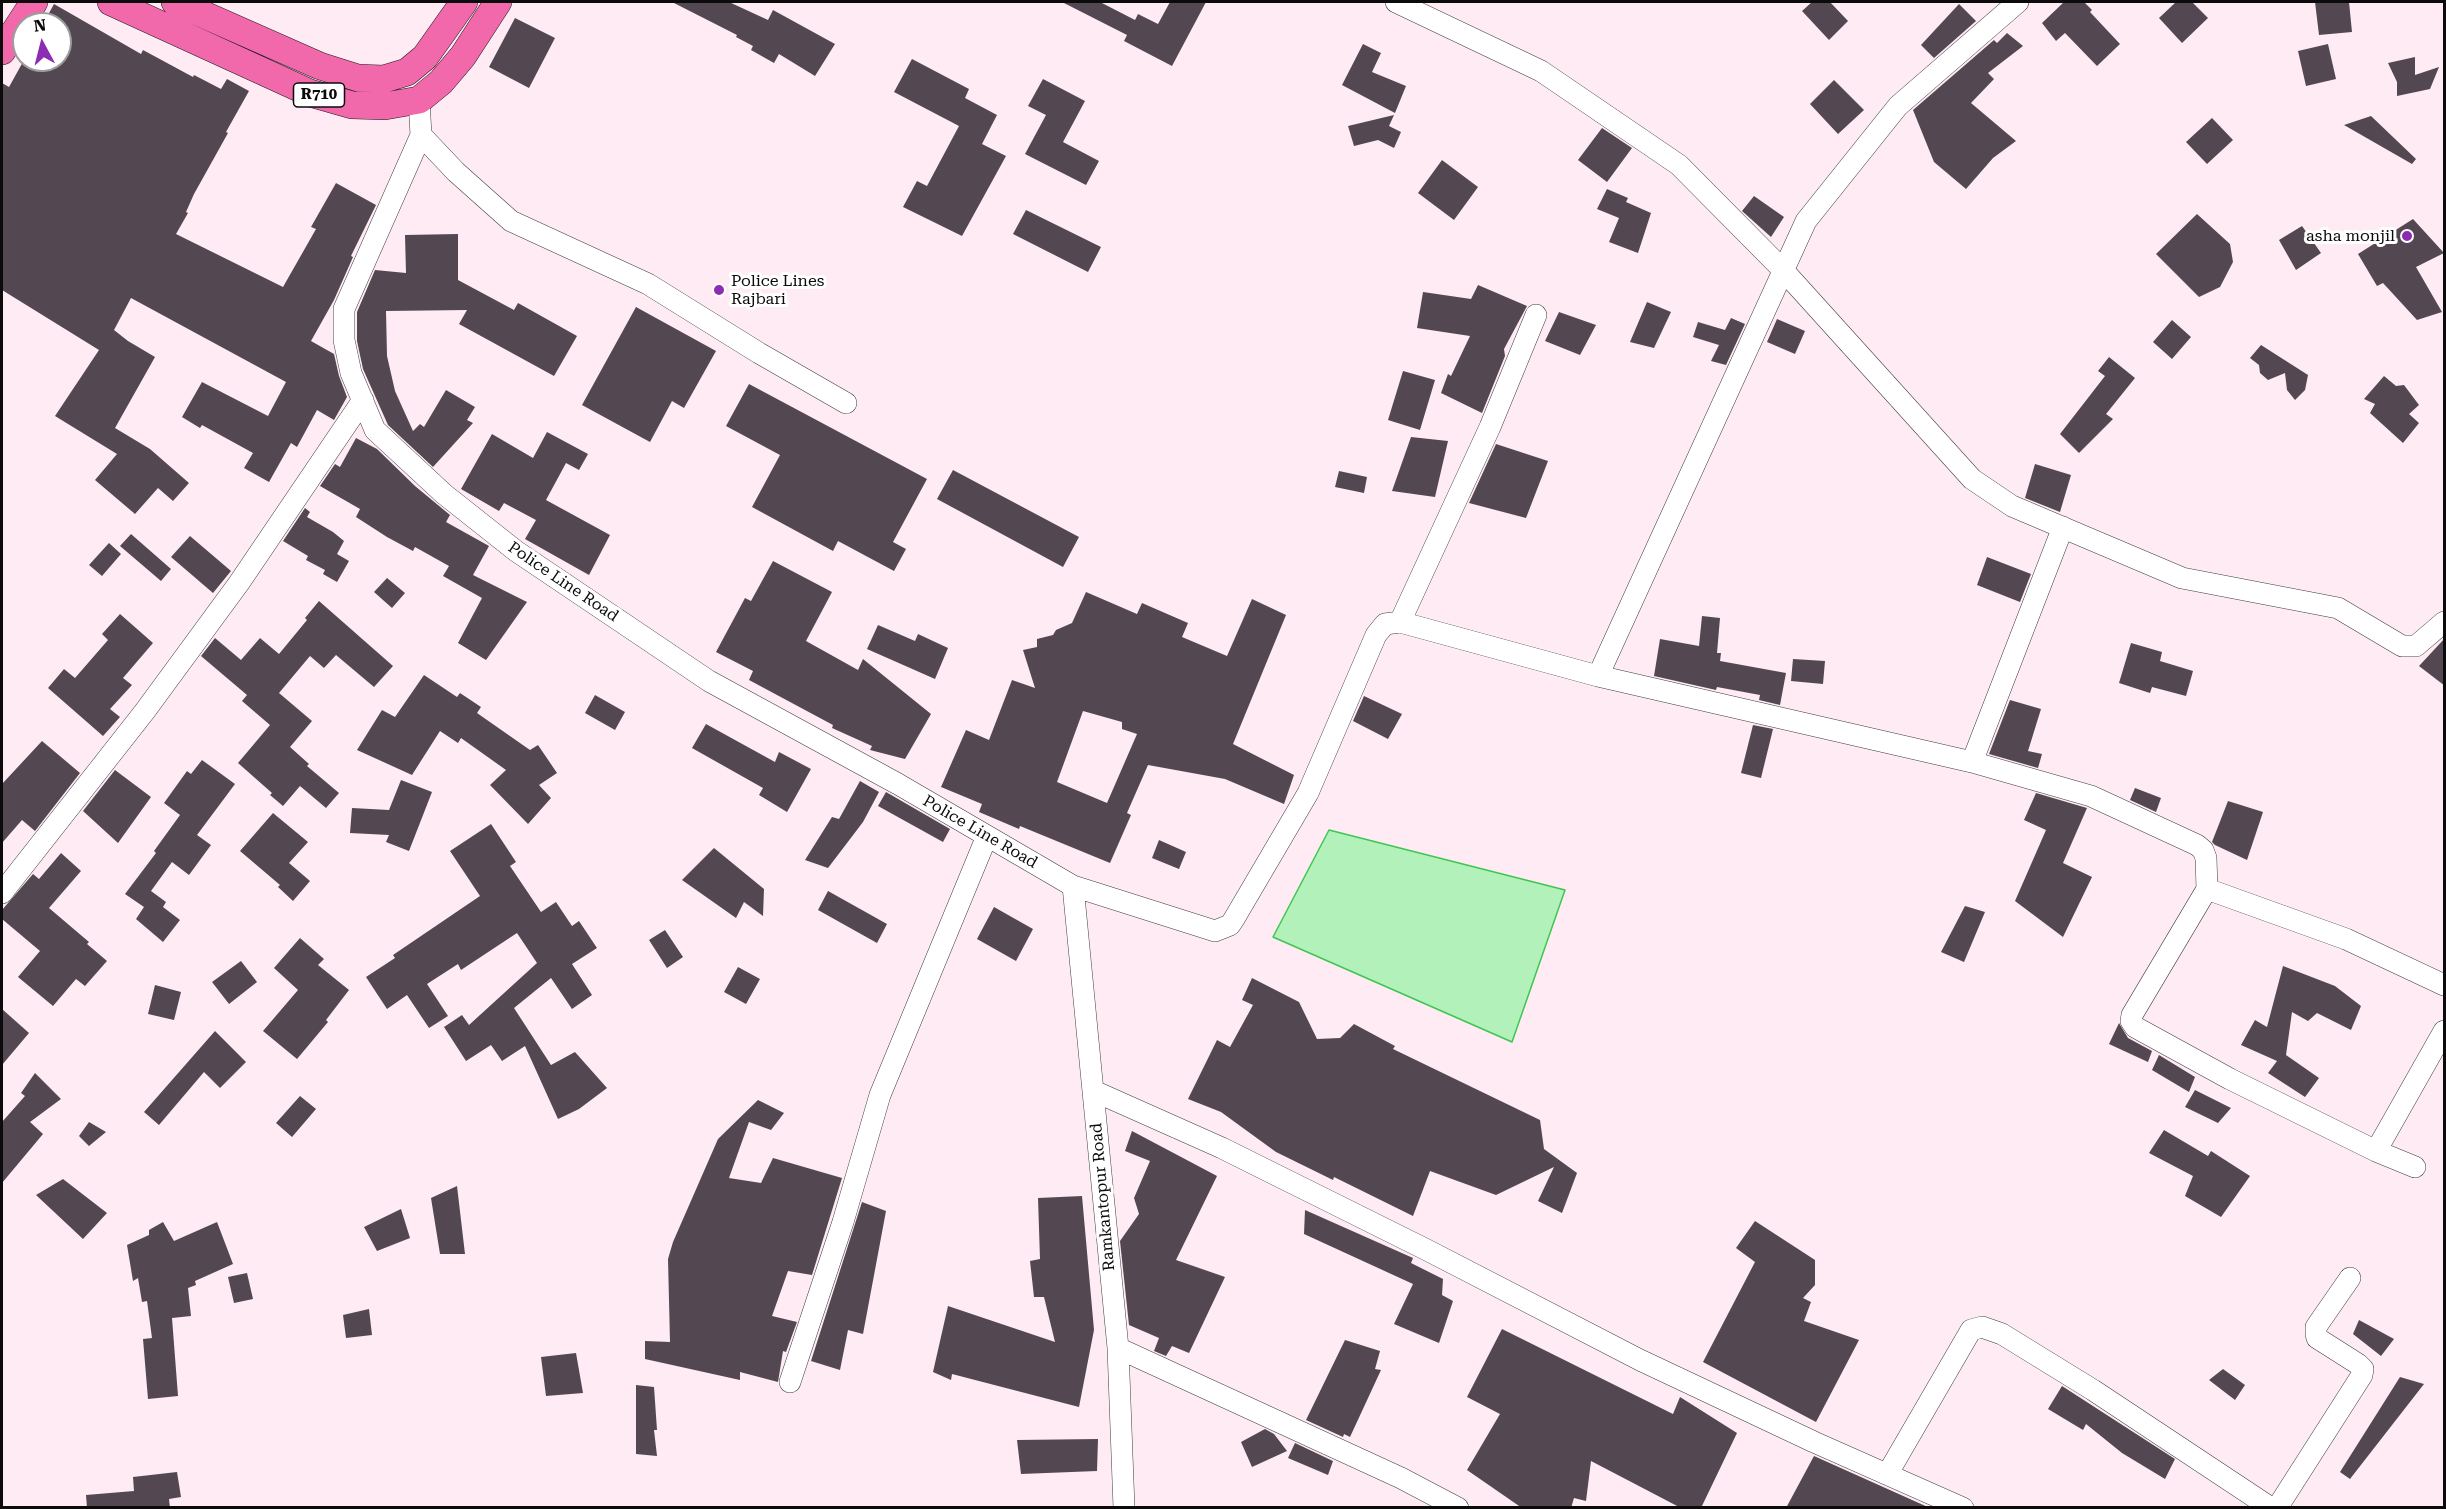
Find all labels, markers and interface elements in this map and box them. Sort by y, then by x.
north arrow [12,12,72,72]
text: N [33,15,47,36]
road number: R710 [294,83,344,107]
place label: asha monjil [2306,226,2395,246]
marker: asha monjil [2400,229,2414,243]
place label: Police Lines Rajbari [731,271,824,309]
marker: Police Lines Rajbari [712,283,726,297]
street label: Police Line Road [504,538,622,626]
street label: Police Line Road [919,791,1041,873]
street label: Ramkantopur Road [1087,1122,1119,1272]

